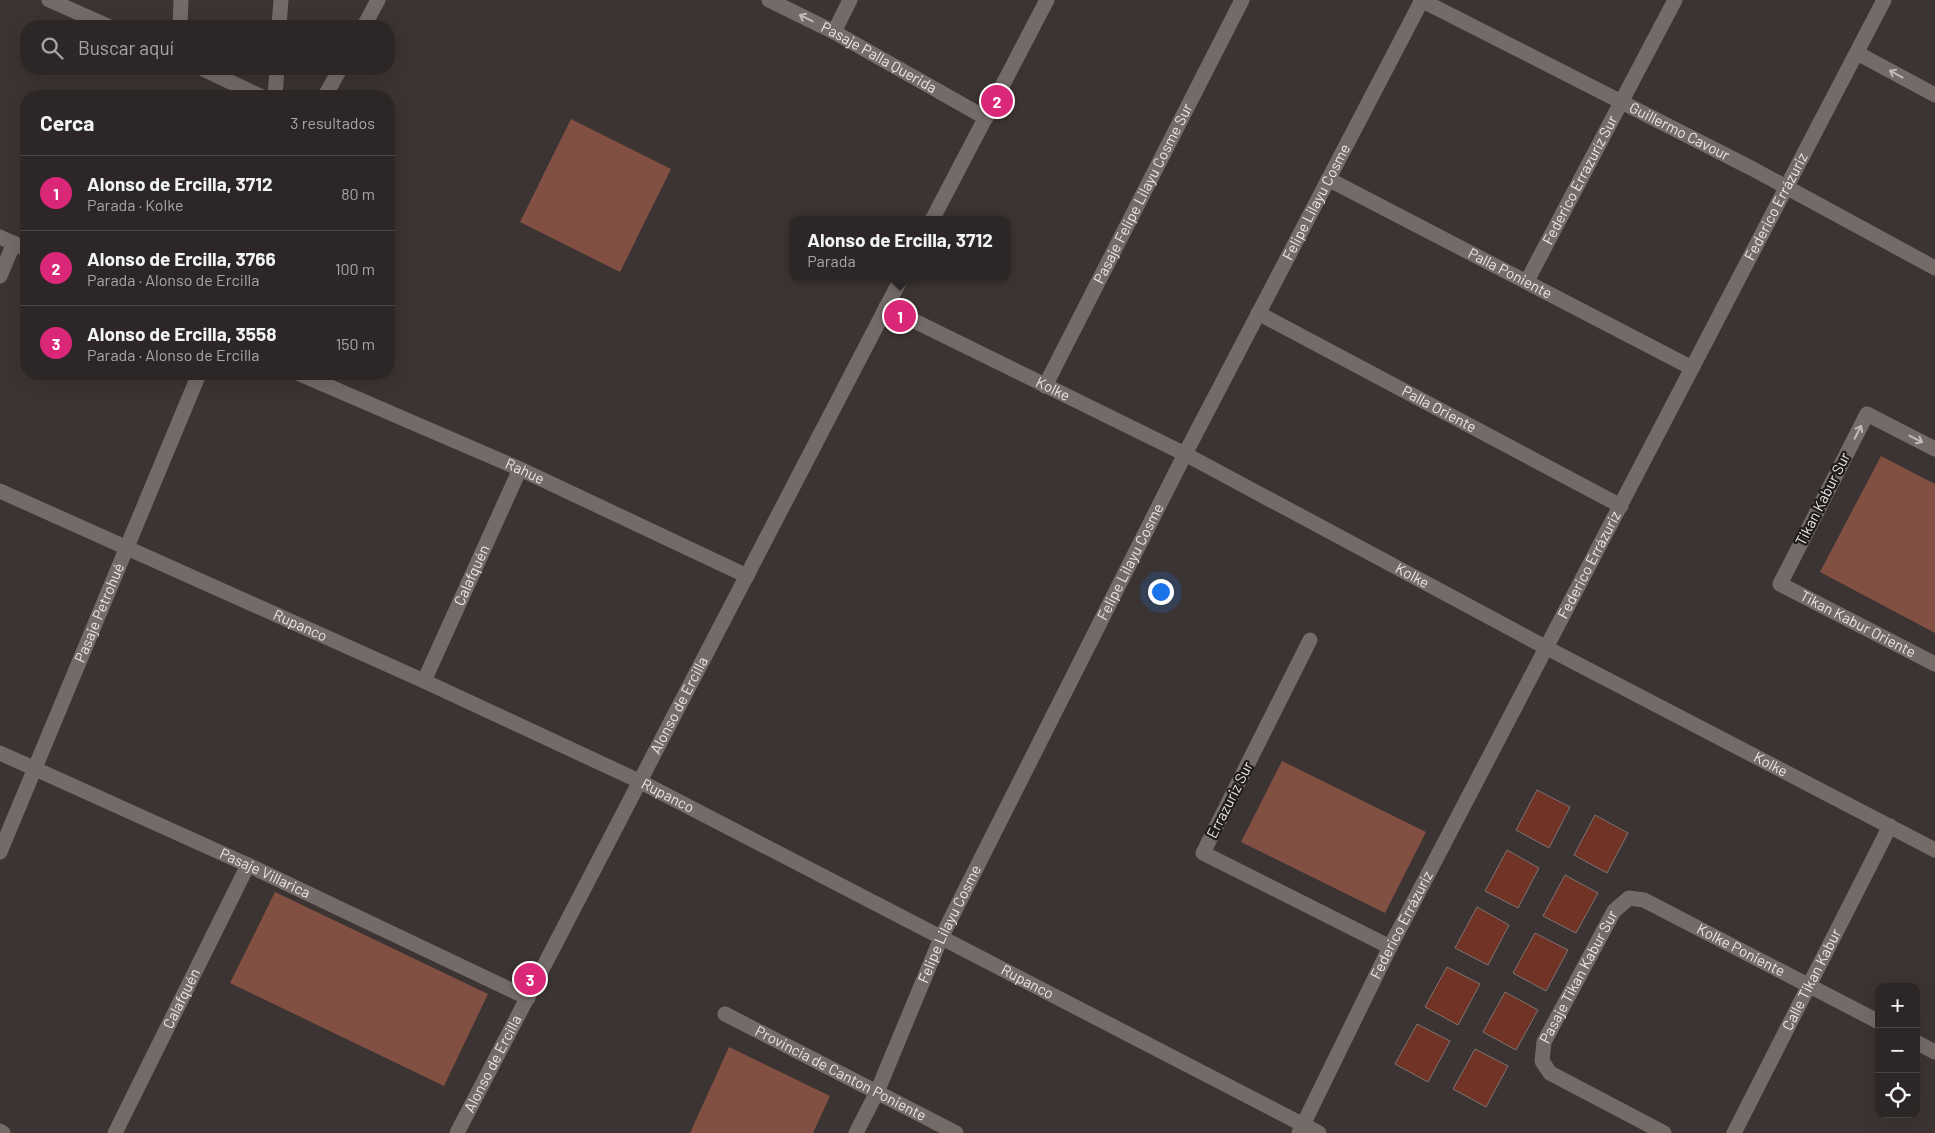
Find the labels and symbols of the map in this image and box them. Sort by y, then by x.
one-way arrow [798,13,813,23]
street label: Pasaje Palla Querida [818,17,940,96]
one-way arrow [1889,69,1904,78]
pin: 2 [981,82,1013,120]
street label: Guillermo Cavour [1627,98,1734,164]
street label: Pasaje Felipe Lilayu Cosme Sur [1089,100,1196,286]
street label: Federico Errazuríz Sur [1538,112,1621,247]
street label: Felipe Lilayu Cosme [1278,140,1353,263]
street label: Federico Errázuriz [1740,149,1811,263]
street label: Palla Poniente [1465,243,1555,302]
pin: 1 [884,297,916,335]
street label: Kolke [1033,372,1073,404]
street label: Palla Oriente [1399,381,1480,436]
one-way arrow [1853,424,1863,439]
one-way arrow [1909,434,1924,444]
street label: Tikan Kabur Sur [1791,449,1854,548]
street label: Rahue [503,454,548,487]
street label: Felipe Lilayu Cosme [1093,500,1167,623]
street label: Federico Errázuriz [1553,507,1624,621]
street label: Calafquén [449,542,493,608]
street label: Kolke [1393,559,1433,591]
street label: Pasaje Petrohué [70,560,127,665]
your location [1148,579,1174,605]
street label: Tikan Kabur Oriente [1797,586,1919,661]
street label: Rupanco [271,605,330,645]
street label: Alonso de Ercilla [646,653,711,757]
street label: Kolke [1751,747,1791,780]
street label: Errazuriz Sur [1202,758,1256,841]
street label: Rupanco [639,774,698,816]
street label: Pasaje Villarica [217,843,314,901]
street label: Felipe Lilayu Cosme [913,862,984,986]
street label: Federico Errázuriz [1366,867,1436,981]
street label: Pasaje Tikan Kabur Sur [1535,906,1621,1046]
street label: Kolke Poniente [1694,919,1788,980]
street label: Calle Tikan Kabur [1778,925,1845,1033]
pin: 3 [514,960,546,998]
street label: Rupanco [998,960,1057,1002]
street label: Calafquén [158,965,203,1031]
street label: Alonso de Ercilla [459,1012,525,1115]
street label: Provincia de Canton Poniente [752,1021,930,1124]

